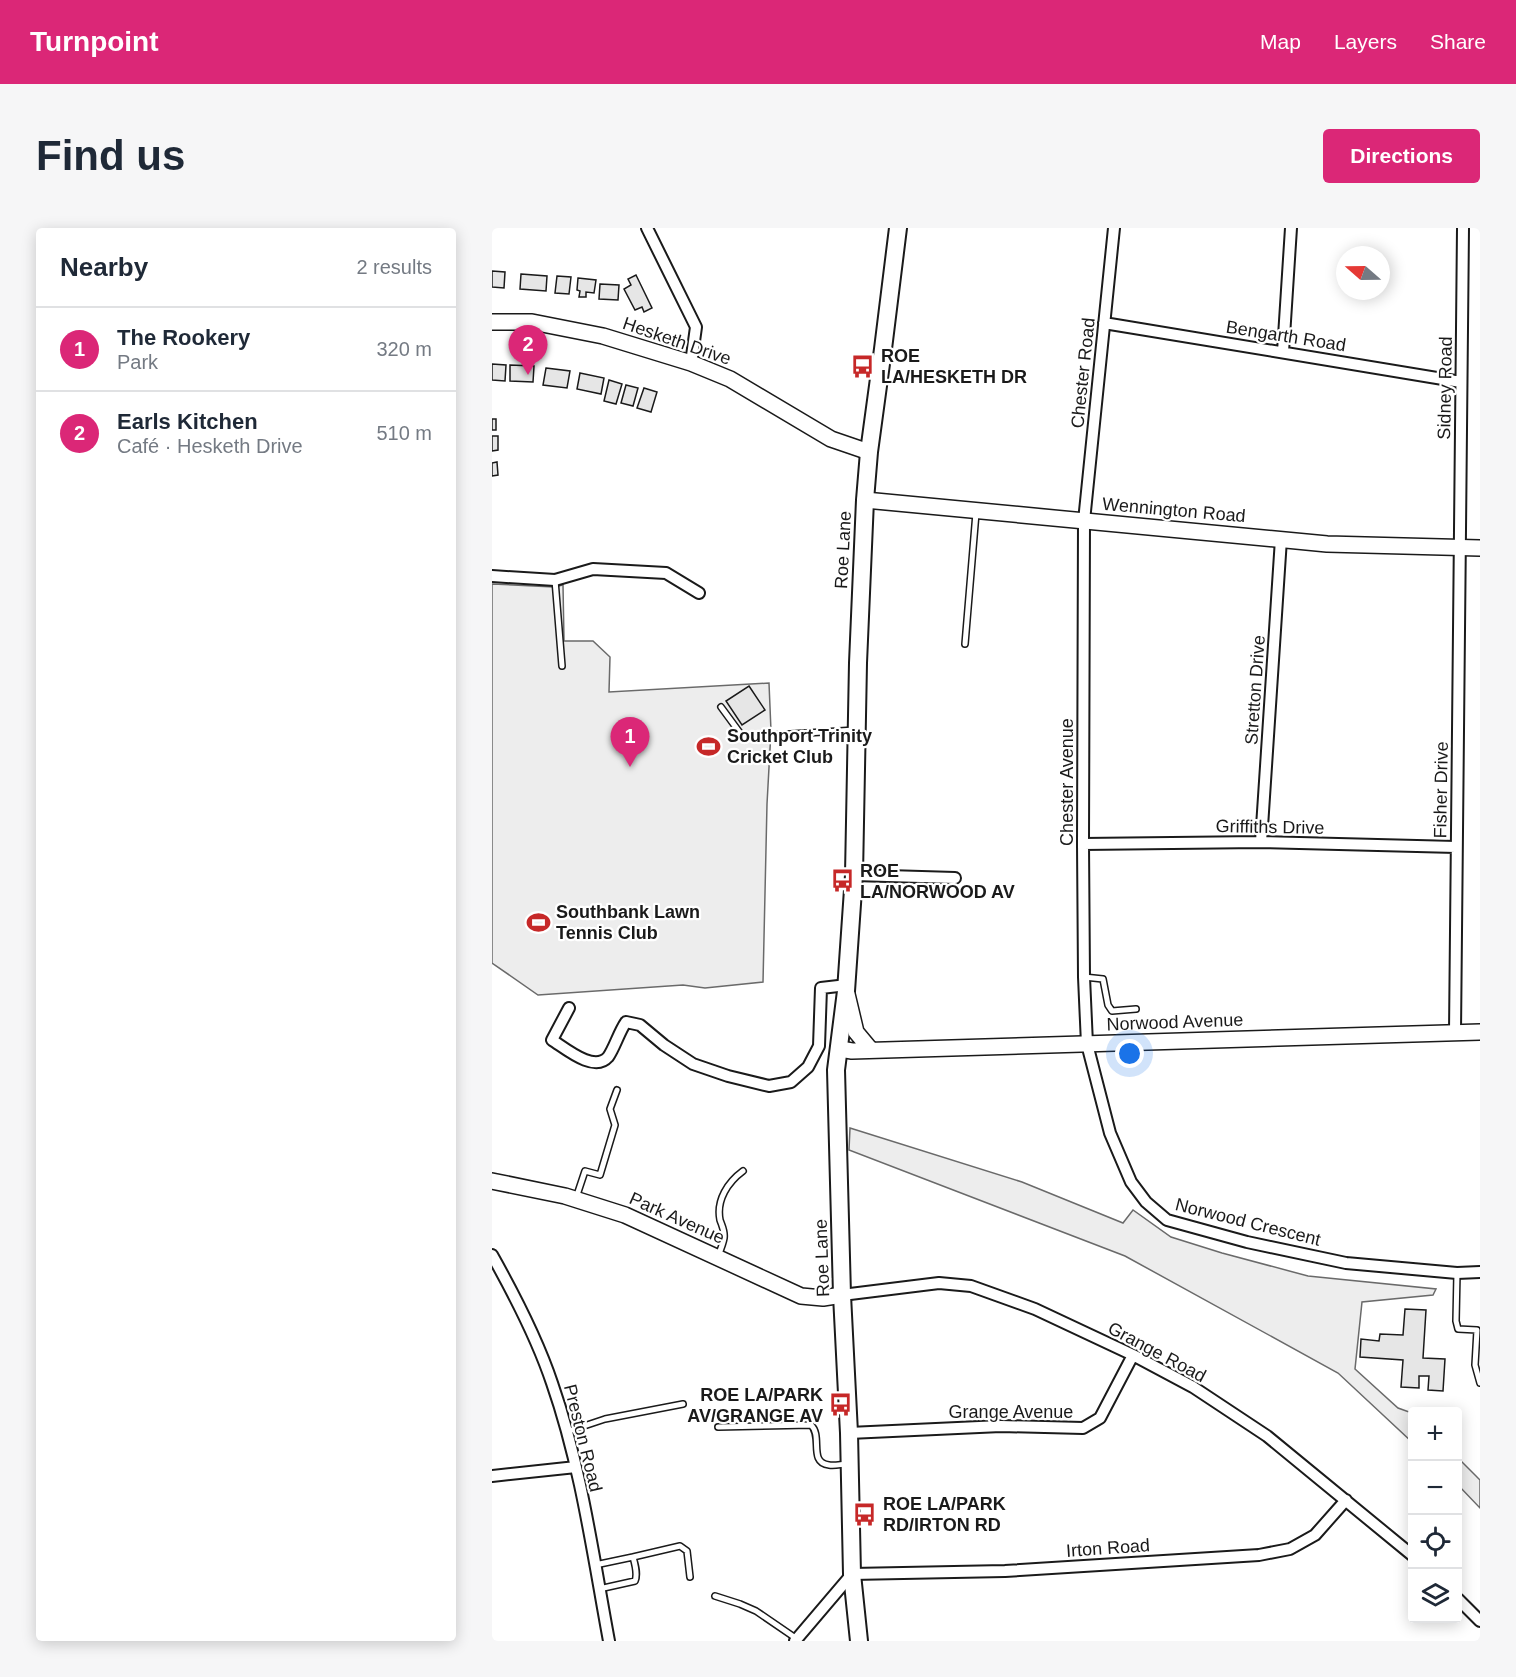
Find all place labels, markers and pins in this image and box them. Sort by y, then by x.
pin: 2 [508,326,548,375]
place label: ROE LA/HESKETH DR [881,346,1027,387]
bus stop icon: ROE LA/HESKETH DR [850,353,876,379]
pin: 1 [610,718,650,767]
place label: Southport Trinity Cricket Club [727,726,872,767]
sports icon: Southport Trinity Cricket Club [696,733,722,759]
place label: ROE LA/NORWOOD AV [860,861,1015,902]
bus stop icon: ROE LA/NORWOOD AV [829,868,855,894]
place label: Southbank Lawn Tennis Club [556,902,700,943]
sports icon: Southbank Lawn Tennis Club [525,909,551,935]
place label: ROE LA/PARK AV/GRANGE AV [687,1385,823,1426]
bus stop icon: ROE LA/PARK AV/GRANGE AV [828,1392,854,1418]
place label: ROE LA/PARK RD/IRTON RD [883,1494,1006,1535]
bus stop icon: ROE LA/PARK RD/IRTON RD [852,1501,878,1527]

